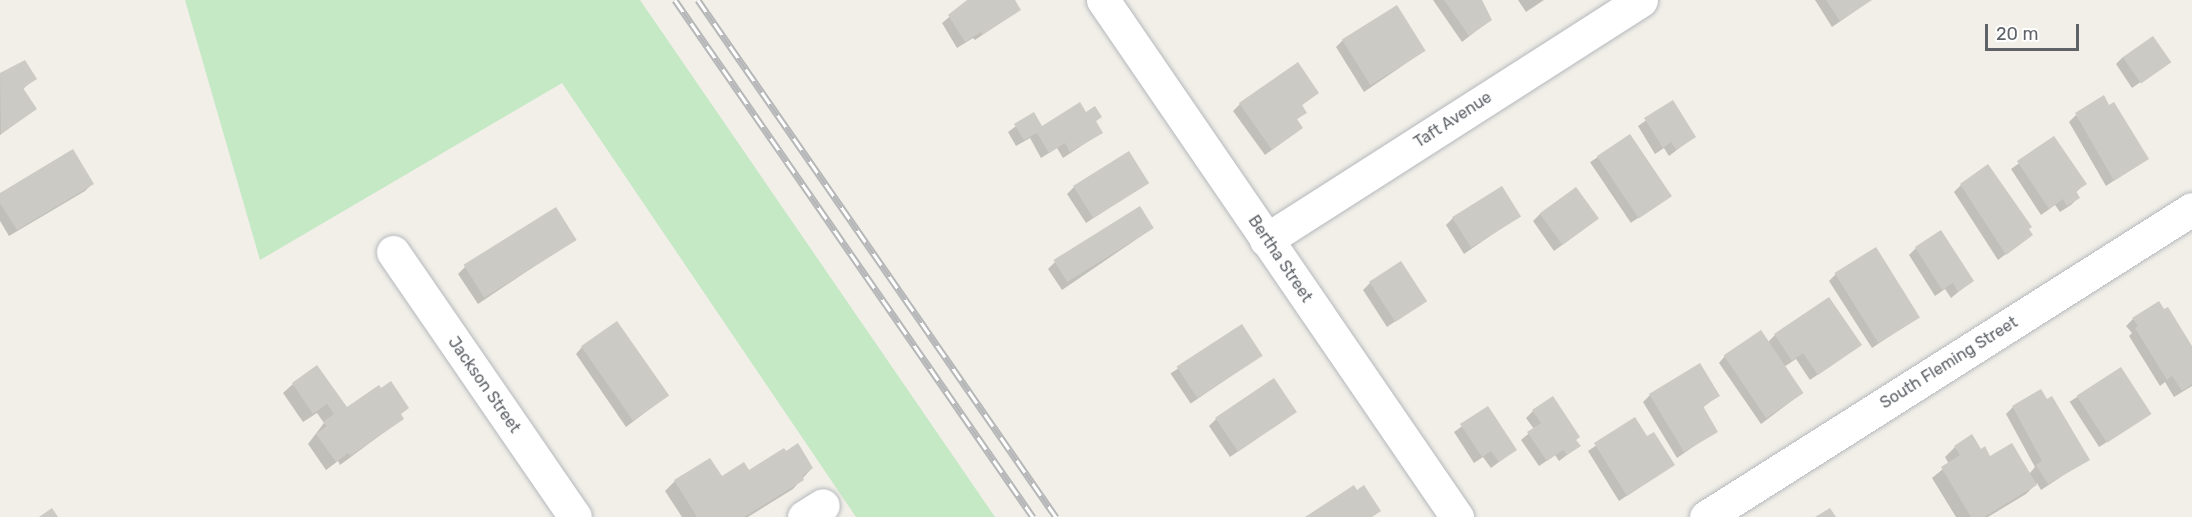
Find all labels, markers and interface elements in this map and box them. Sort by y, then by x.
scale bar [1988,12,2082,50]
text: 20 m [1996,23,2038,45]
street label: Taft Avenue [1410,88,1496,152]
street label: Bertha Street [1244,212,1316,306]
street label: South Fleming Street [1877,313,2021,413]
street label: Jackson Street [444,333,524,437]

